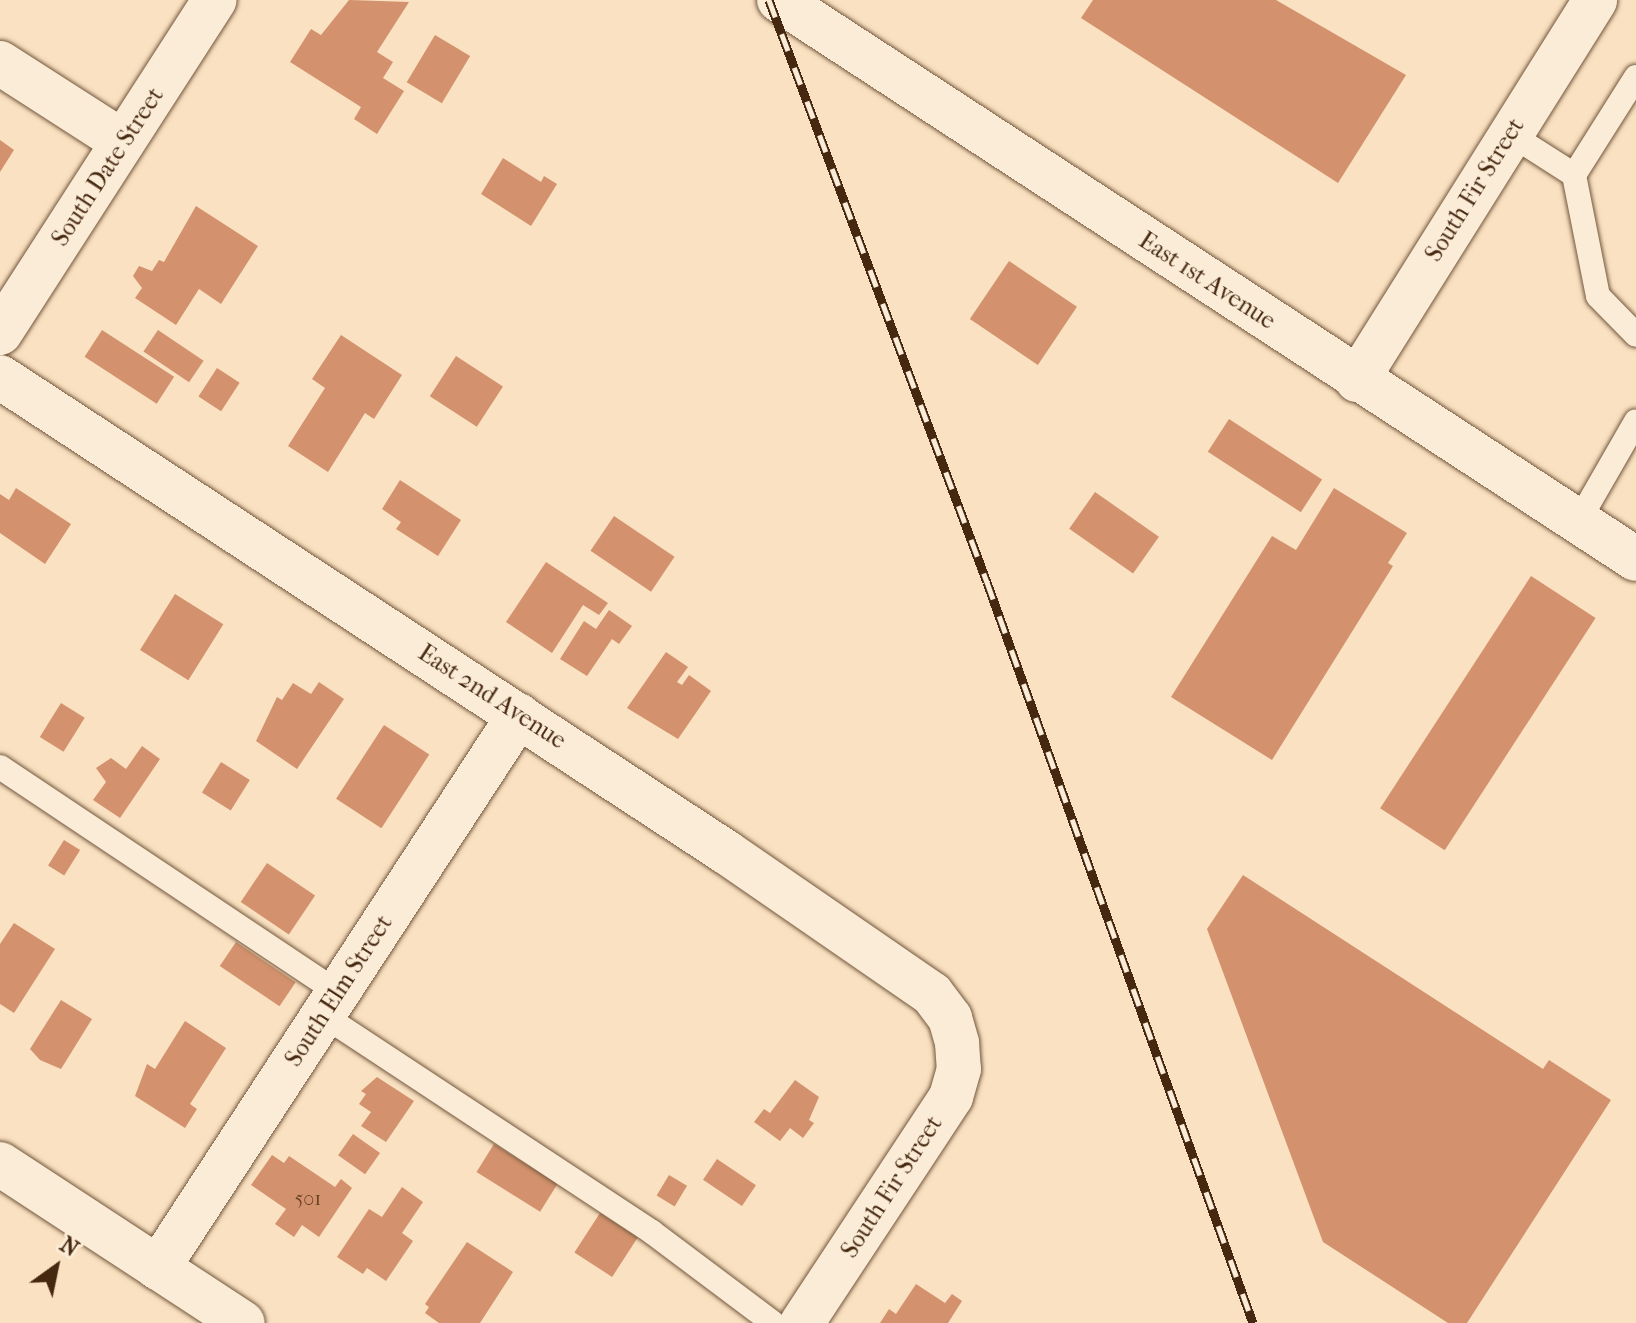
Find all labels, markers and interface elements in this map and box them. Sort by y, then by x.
street label: South Date Street [46,82,170,252]
street label: South Fir Street [1419,113,1531,267]
street label: East 1st Avenue [1133,226,1281,336]
street label: East 2nd Avenue [413,639,571,755]
street label: South Elm Street [279,910,399,1072]
street label: South Fir Street [835,1111,949,1263]
house number: 501 [295,1186,321,1210]
north arrow [16,1227,96,1307]
text: N [55,1231,83,1262]

